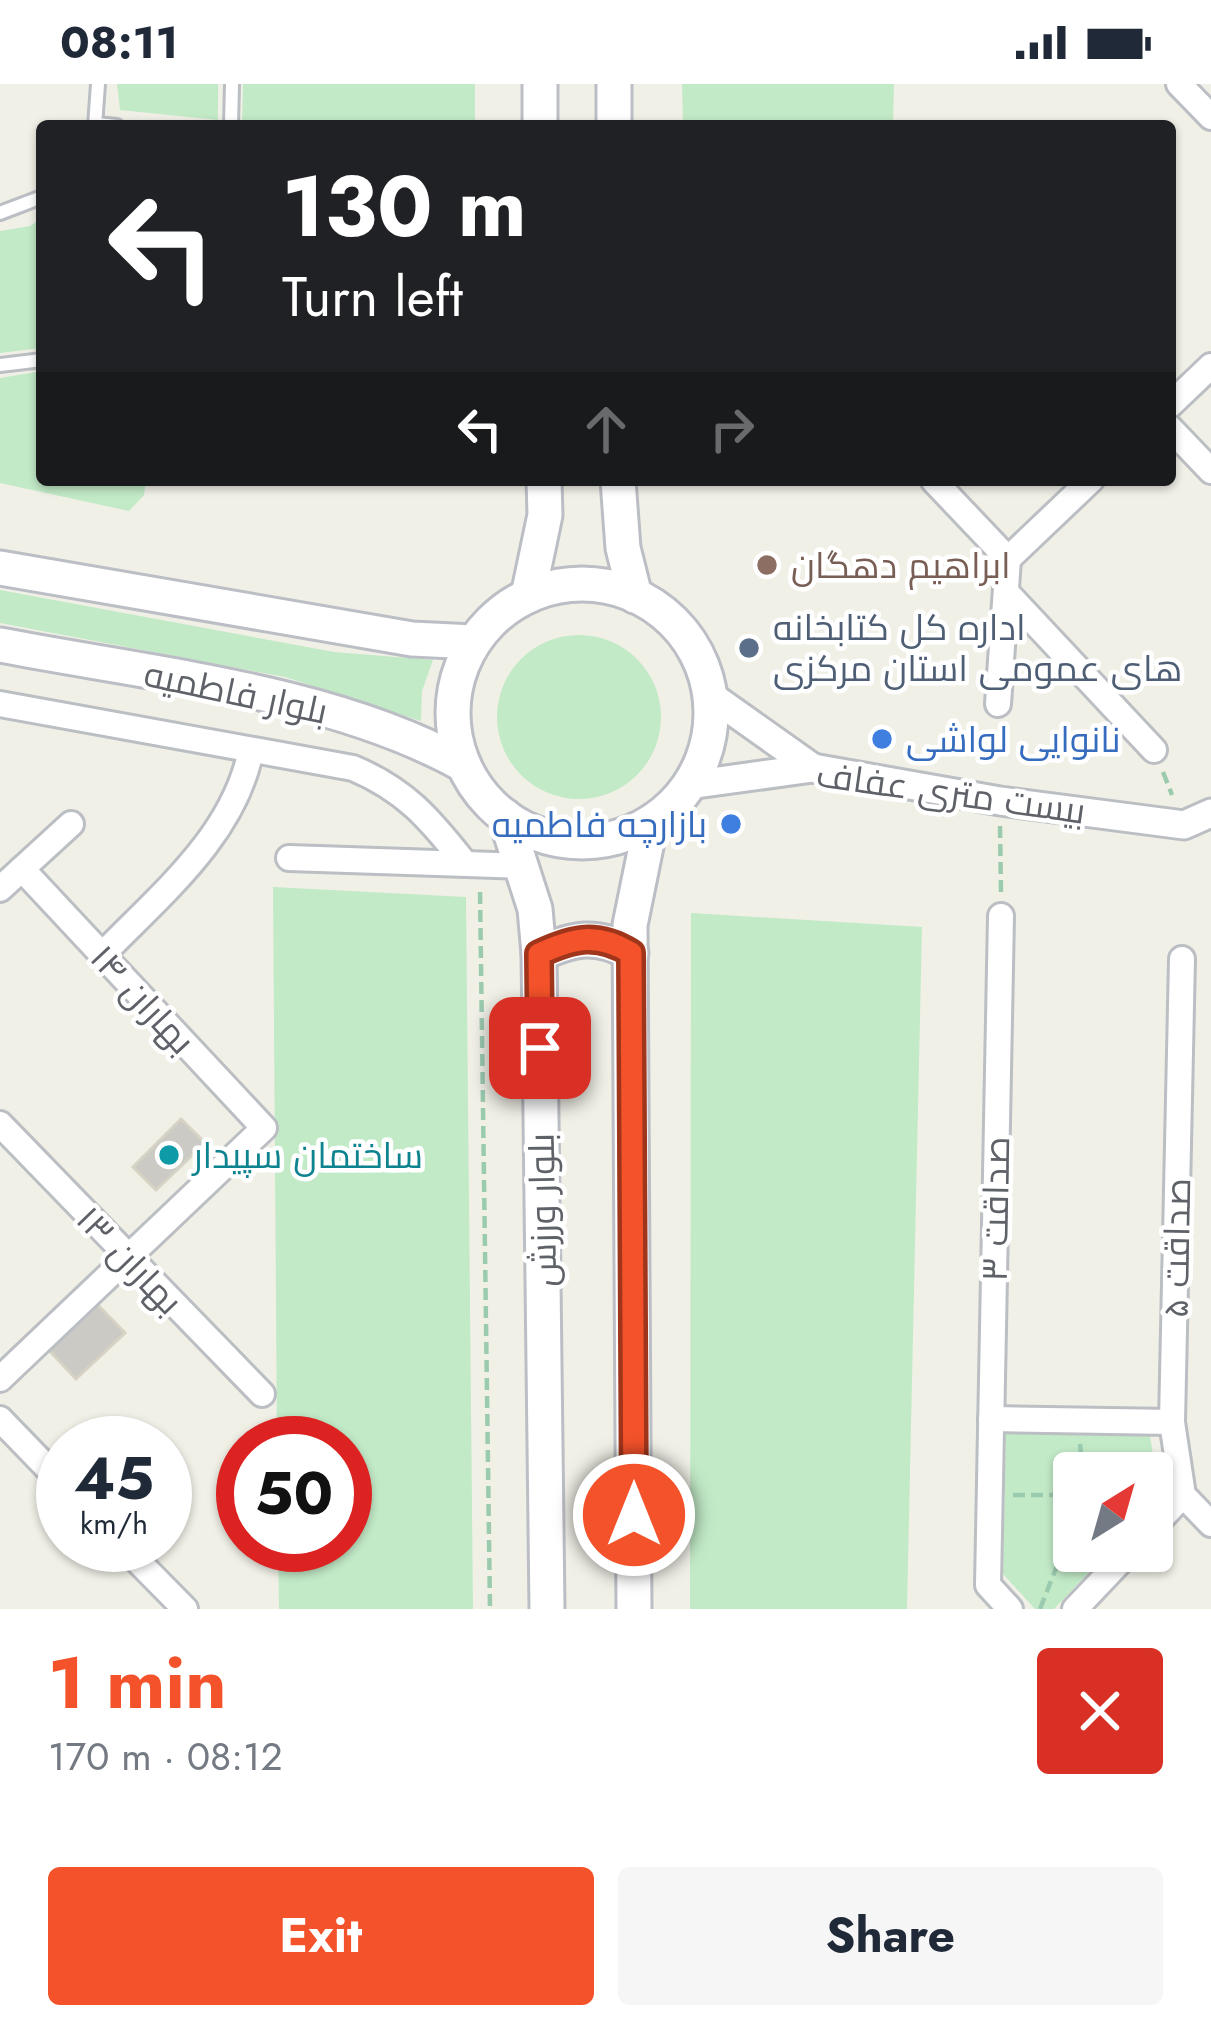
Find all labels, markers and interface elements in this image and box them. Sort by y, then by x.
text: 08:11 [60,10,178,75]
text: 130 m [282,146,527,268]
icon: left [84,168,240,324]
text: Turn left [282,258,463,336]
icon: left [447,396,513,462]
icon: ahead [573,396,639,462]
icon: right [699,396,765,462]
place label: ابراهیم دهگان [791,539,1011,591]
marker: ابراهیم دهگان [754,552,780,578]
place label: اداره کل کتابخانه های عمومی استان مرکزی [773,601,1182,694]
marker: اداره کل کتابخانه های عمومی استان مرکزی [736,635,762,661]
street label: بلوار فاطمیه [139,647,333,737]
place label: نانوایی لواشی [906,713,1121,765]
marker: نانوایی لواشی [869,726,895,752]
street label: بیست متری عفاف [813,747,1089,837]
place label: بازارچه فاطمیه [492,798,707,850]
marker: بازارچه فاطمیه [718,811,744,837]
street label: بهاران ۱۴ [79,933,207,1065]
pin [489,997,591,1099]
icon: arrive [507,1015,573,1081]
place label: ساختمان سپیدار [191,1129,423,1181]
street label: بلوار ورزش [515,1133,569,1287]
street label: صداقت ۳ [968,1136,1022,1282]
marker: ساختمان سپیدار [156,1142,182,1168]
street label: صداقت ۵ [1149,1177,1203,1319]
street label: بهاران ۱۳ [65,1194,195,1326]
speed limit sign: 50 [216,1416,372,1572]
text: 45 [74,1435,154,1522]
position arrow [571,1452,697,1578]
north arrow [1053,1452,1173,1572]
map controls [1053,1452,1173,1572]
text: km/h [80,1502,148,1545]
text: 1 min [48,1631,227,1735]
button: close [1037,1648,1163,1774]
text: 170 m · 08:12 [48,1728,283,1785]
button: Exit [48,1867,594,2005]
button: Share [618,1867,1163,2005]

